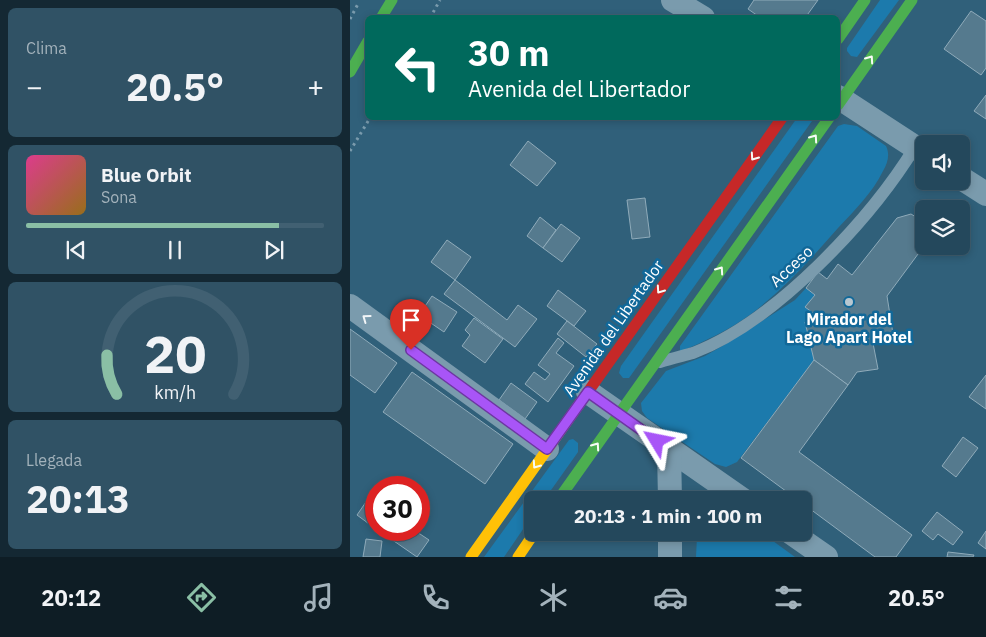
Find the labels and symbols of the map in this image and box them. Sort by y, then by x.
one-way arrow [864,56,873,65]
one-way arrow [809,135,817,144]
one-way arrow [751,151,760,161]
street label: Acceso [765,241,817,291]
street label: Avenida del Libertador [558,256,668,400]
one-way arrow [714,266,723,276]
one-way arrow [657,284,666,294]
marker: Mirador del Lago Apart Hotel [843,296,855,308]
pin [390,299,432,350]
place label: Mirador del Lago Apart Hotel [786,309,912,347]
one-way arrow [362,315,372,324]
position arrow [630,414,682,466]
one-way arrow [590,442,599,452]
one-way arrow [533,459,542,469]
speed limit sign: 30 [365,476,430,541]

